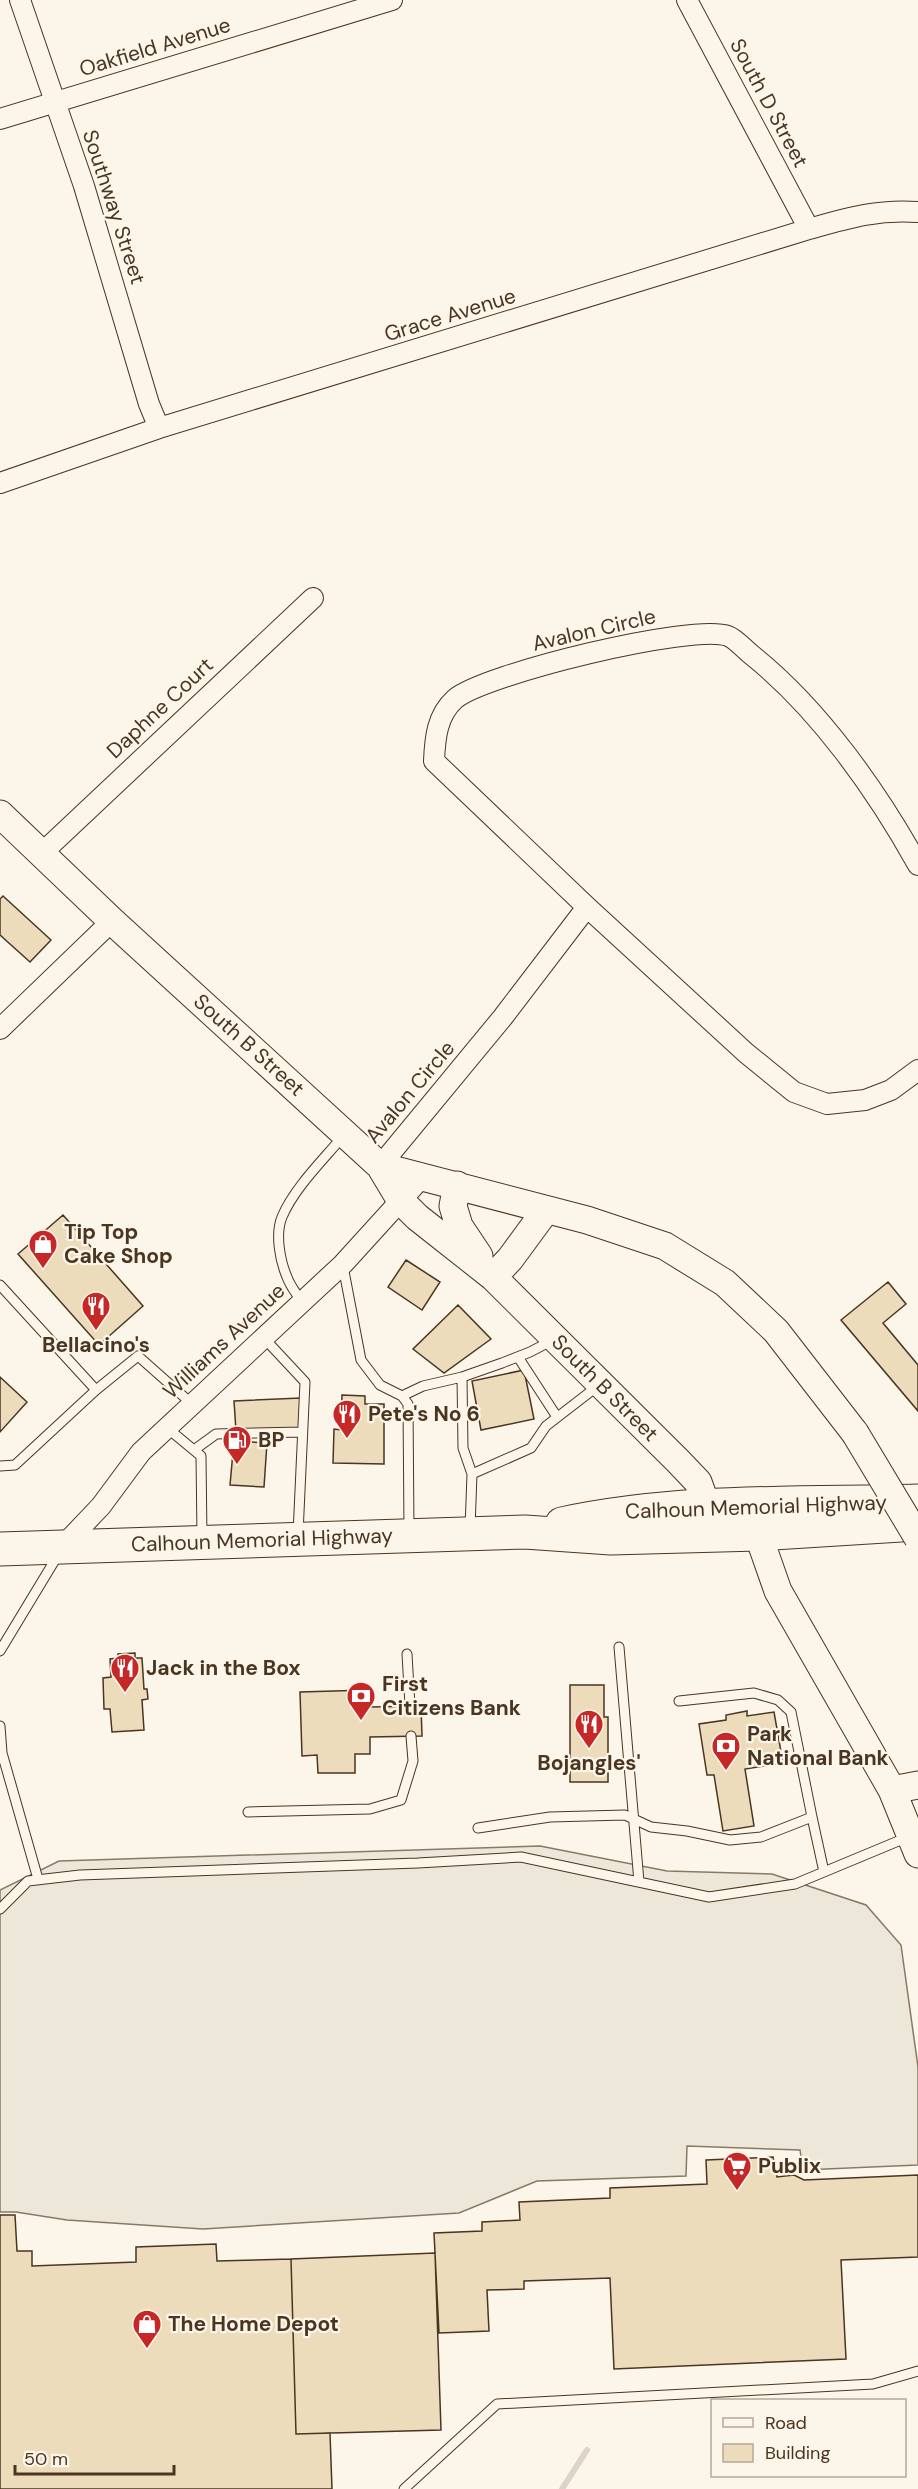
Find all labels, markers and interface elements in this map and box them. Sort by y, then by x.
street label: Oakfield Avenue [76,11,234,83]
street label: South D Street [723,34,815,172]
street label: Southway Street [76,126,152,288]
street label: Grace Avenue [381,282,519,348]
street label: Avalon Circle [530,602,658,658]
street label: Daphne Court [101,651,219,765]
street label: South B Street [187,988,311,1102]
street label: Avalon Circle [359,1035,461,1149]
place label: Tip Top Cake Shop [64,1218,173,1270]
shop icon: Tip Top Cake Shop [27,1228,59,1270]
street label: Williams Avenue [157,1277,291,1405]
restaurant icon: Bellacino's [80,1290,112,1332]
street label: South B Street [545,1328,665,1448]
place label: Bellacino's [42,1331,150,1359]
restaurant icon: Pete's No 6 [331,1398,363,1440]
place label: Pete's No 6 [368,1400,480,1428]
fuel station icon: BP [221,1424,253,1466]
place label: BP [258,1426,284,1454]
street label: Calhoun Memorial Highway [624,1488,888,1526]
street label: Calhoun Memorial Highway [130,1521,394,1559]
restaurant icon: Jack in the Box [109,1652,141,1694]
place label: Jack in the Box [146,1654,300,1682]
place label: First Citizens Bank [382,1670,521,1722]
bank icon: First Citizens Bank [345,1680,377,1722]
restaurant icon: Bojangles' [573,1708,605,1750]
place label: Park National Bank [747,1720,889,1772]
bank icon: Park National Bank [710,1730,742,1772]
place label: Bojangles' [537,1749,641,1777]
supermarket icon: Publix [721,2150,753,2192]
place label: Publix [758,2152,821,2180]
shop icon: The Home Depot [131,2308,163,2350]
place label: The Home Depot [168,2310,339,2338]
legend [711,2399,906,2477]
text: Road [765,2411,807,2435]
scale bar [15,2438,174,2476]
text: Building [765,2441,830,2465]
text: 50 m [24,2447,68,2471]

